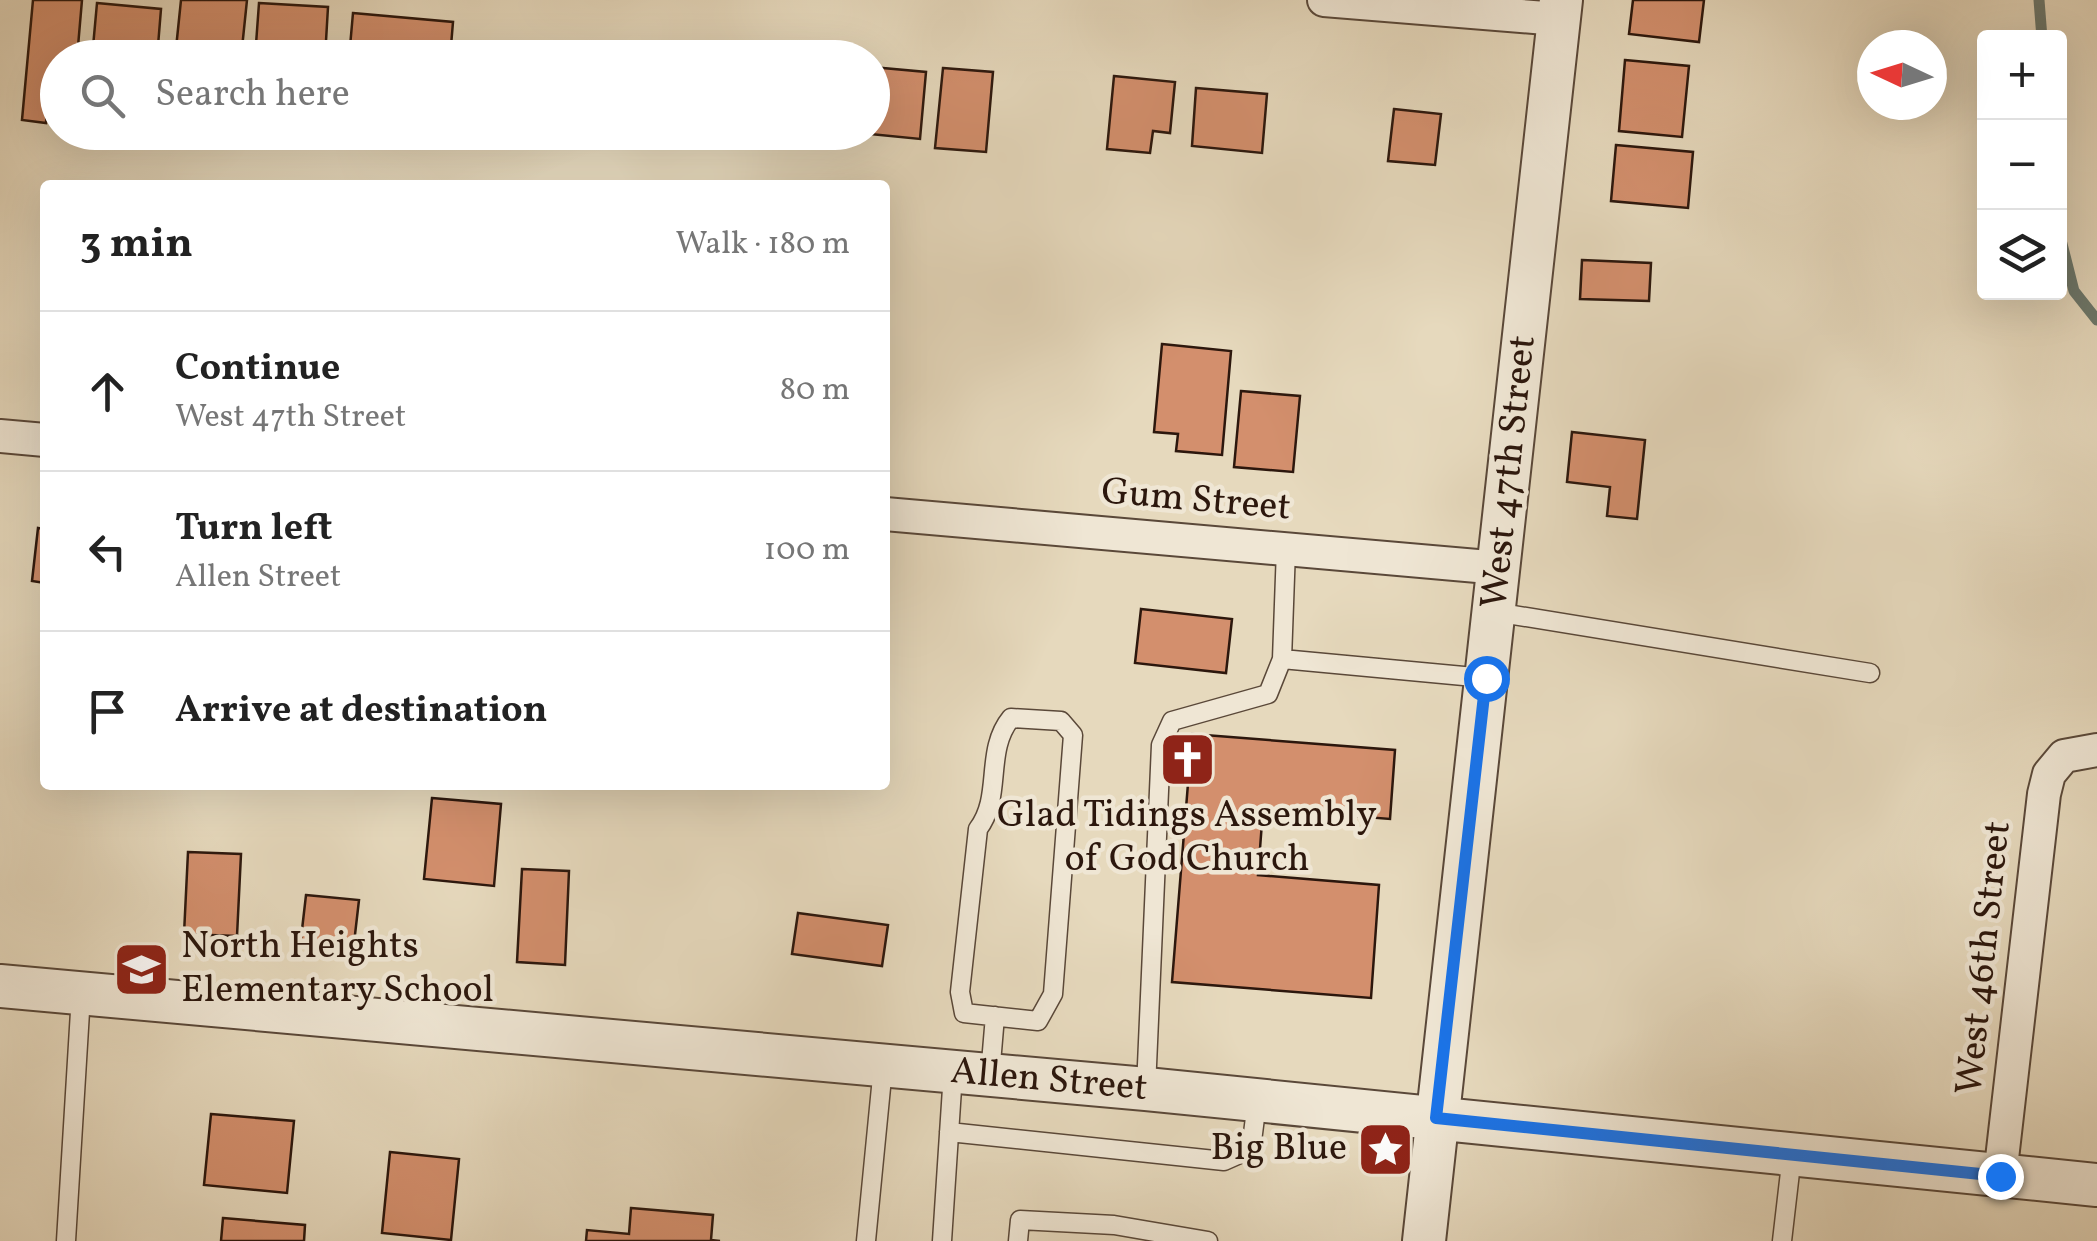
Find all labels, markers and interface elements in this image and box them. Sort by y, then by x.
north arrow [1857,30,1947,120]
map controls [1977,30,2067,300]
button: + [1977,30,2067,120]
search box [40,40,890,150]
icon: search [75,68,130,123]
text: Search here [155,69,350,122]
button: − [1977,120,2067,210]
button: layers [1977,210,2067,300]
text: 3 min [80,216,193,275]
text: Walk · 180 m [676,223,850,267]
street label: West 47th Street [1469,333,1551,611]
text: Continue [175,343,340,396]
icon: ahead [80,364,135,419]
text: 80 m [780,369,850,413]
text: West 47th Street [175,396,406,440]
street label: Gum Street [1099,466,1293,536]
text: Turn left [175,503,332,556]
icon: left [80,524,135,579]
text: 100 m [764,529,850,573]
text: Allen Street [175,556,341,600]
route start [1464,656,1510,702]
icon: arrive [80,684,135,739]
text: Arrive at destination [175,685,548,738]
church icon: Glad Tidings Assembly of God Church [1157,729,1217,789]
place label: Glad Tidings Assembly of God Church [997,790,1377,887]
street label: West 46th Street [1944,818,2026,1098]
place label: North Heights Elementary School [181,921,494,1018]
school or university icon: North Heights Elementary School [112,939,172,999]
street label: Allen Street [948,1046,1150,1116]
place icon: Big Blue [1356,1119,1416,1179]
place label: Big Blue [1210,1123,1347,1176]
route end [1978,1154,2024,1200]

